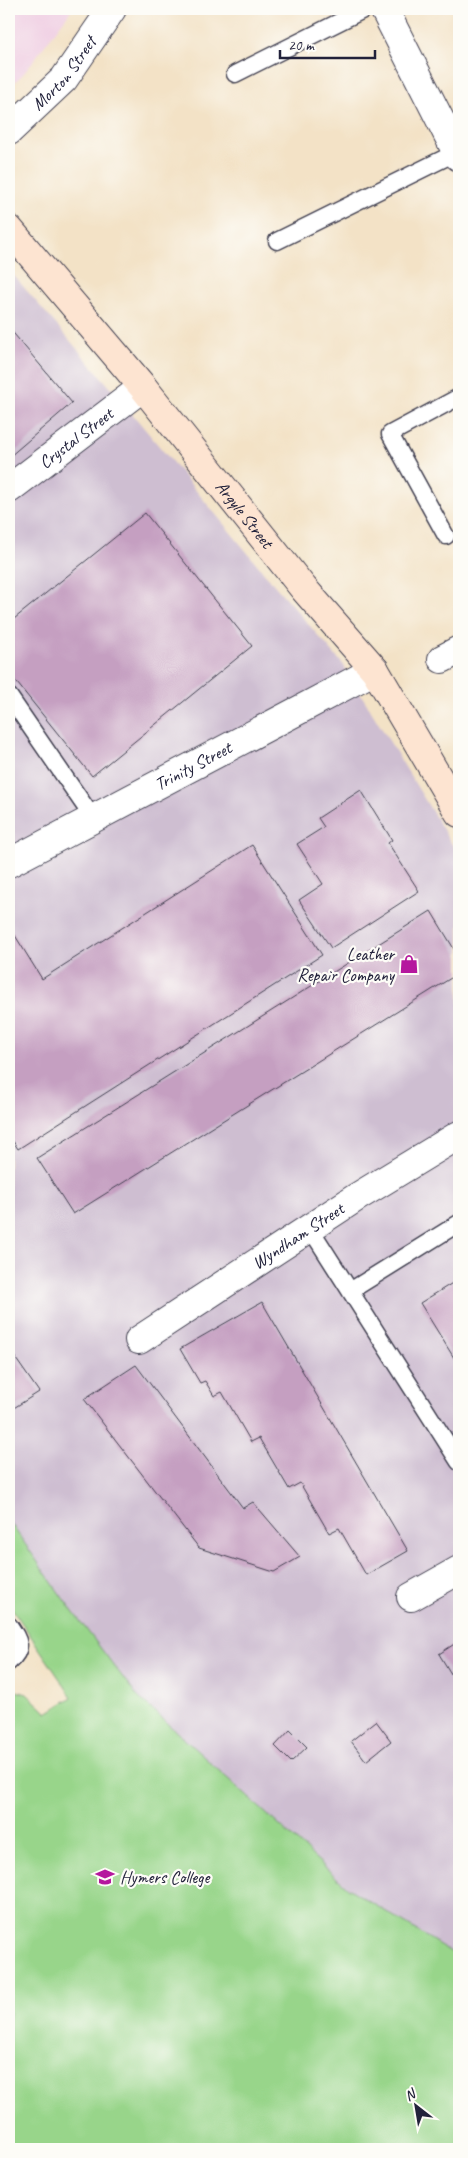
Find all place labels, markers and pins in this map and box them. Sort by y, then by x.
place label: Leather Repair Company [297,943,396,986]
shop icon: Leather Repair Company [398,953,420,975]
school or university icon: Hymers College [94,1866,116,1888]
place label: Hymers College [120,1866,210,1888]

